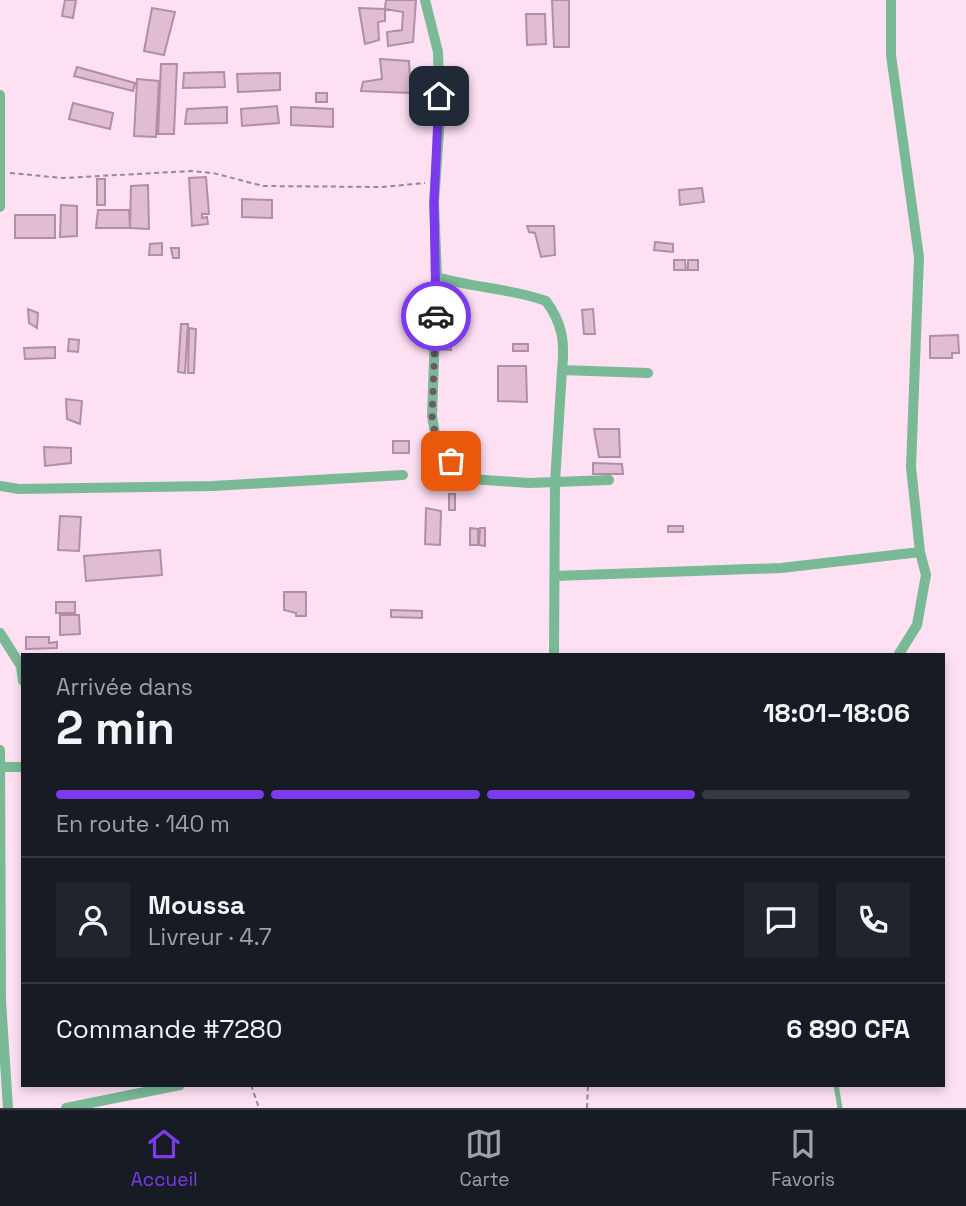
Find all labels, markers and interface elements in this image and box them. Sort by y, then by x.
pin [409,66,469,126]
icon: home [420,77,458,115]
courier [401,281,471,351]
icon: car [417,297,455,335]
pin [421,431,481,491]
icon: bag [432,442,470,480]
text: Arrivée dans [56,672,193,702]
text: 18:01–18:06 [763,696,910,730]
text: 2 min [56,699,175,757]
text: En route · 140 m [56,809,230,839]
button: person [56,883,130,957]
button: chat [744,883,818,957]
button: phone [836,883,910,957]
text: Moussa [148,888,245,922]
text: Livreur · 4.7 [148,922,272,952]
text: Commande #7280 [56,1012,282,1046]
text: 6 890 CFA [786,1012,910,1046]
tab: Accueil [131,1125,198,1192]
tab: Carte [459,1125,509,1192]
tab: Favoris [771,1125,835,1192]

